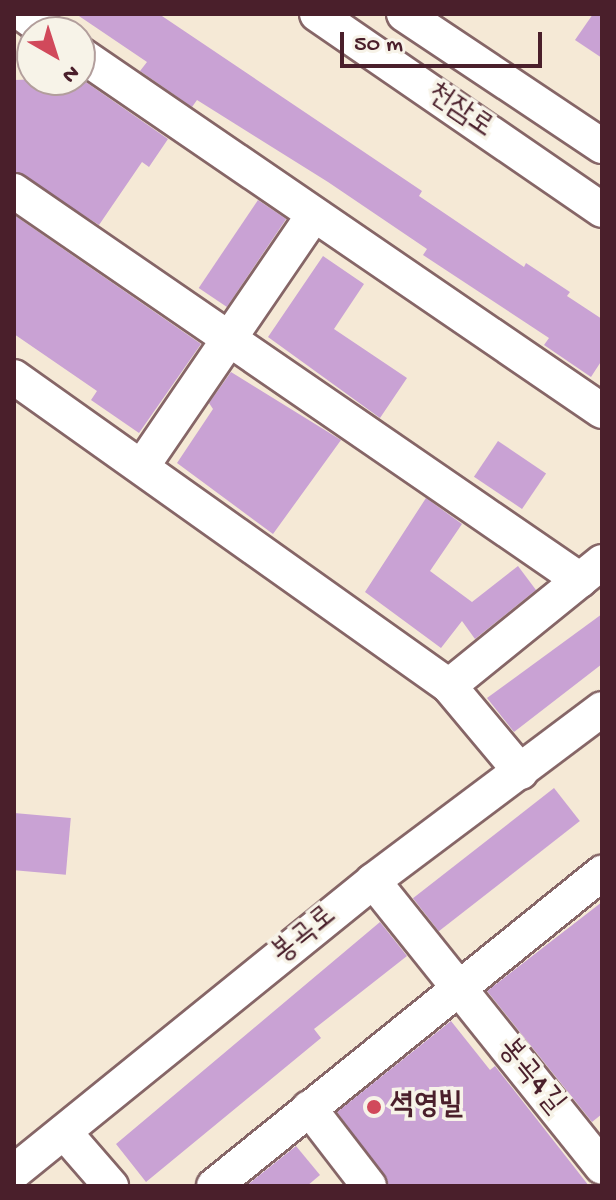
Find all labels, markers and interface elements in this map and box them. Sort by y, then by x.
north arrow [16,16,96,96]
scale bar [344,16,546,66]
text: 50 m [354,31,403,60]
text: N [56,58,84,88]
street label: 천잠로 [419,77,499,147]
street label: 봉곡로 [266,899,344,973]
street label: 봉곡4길 [489,1032,571,1122]
place label: 셕영빌 [390,1089,462,1125]
marker: 셕영빌 [365,1098,383,1116]

